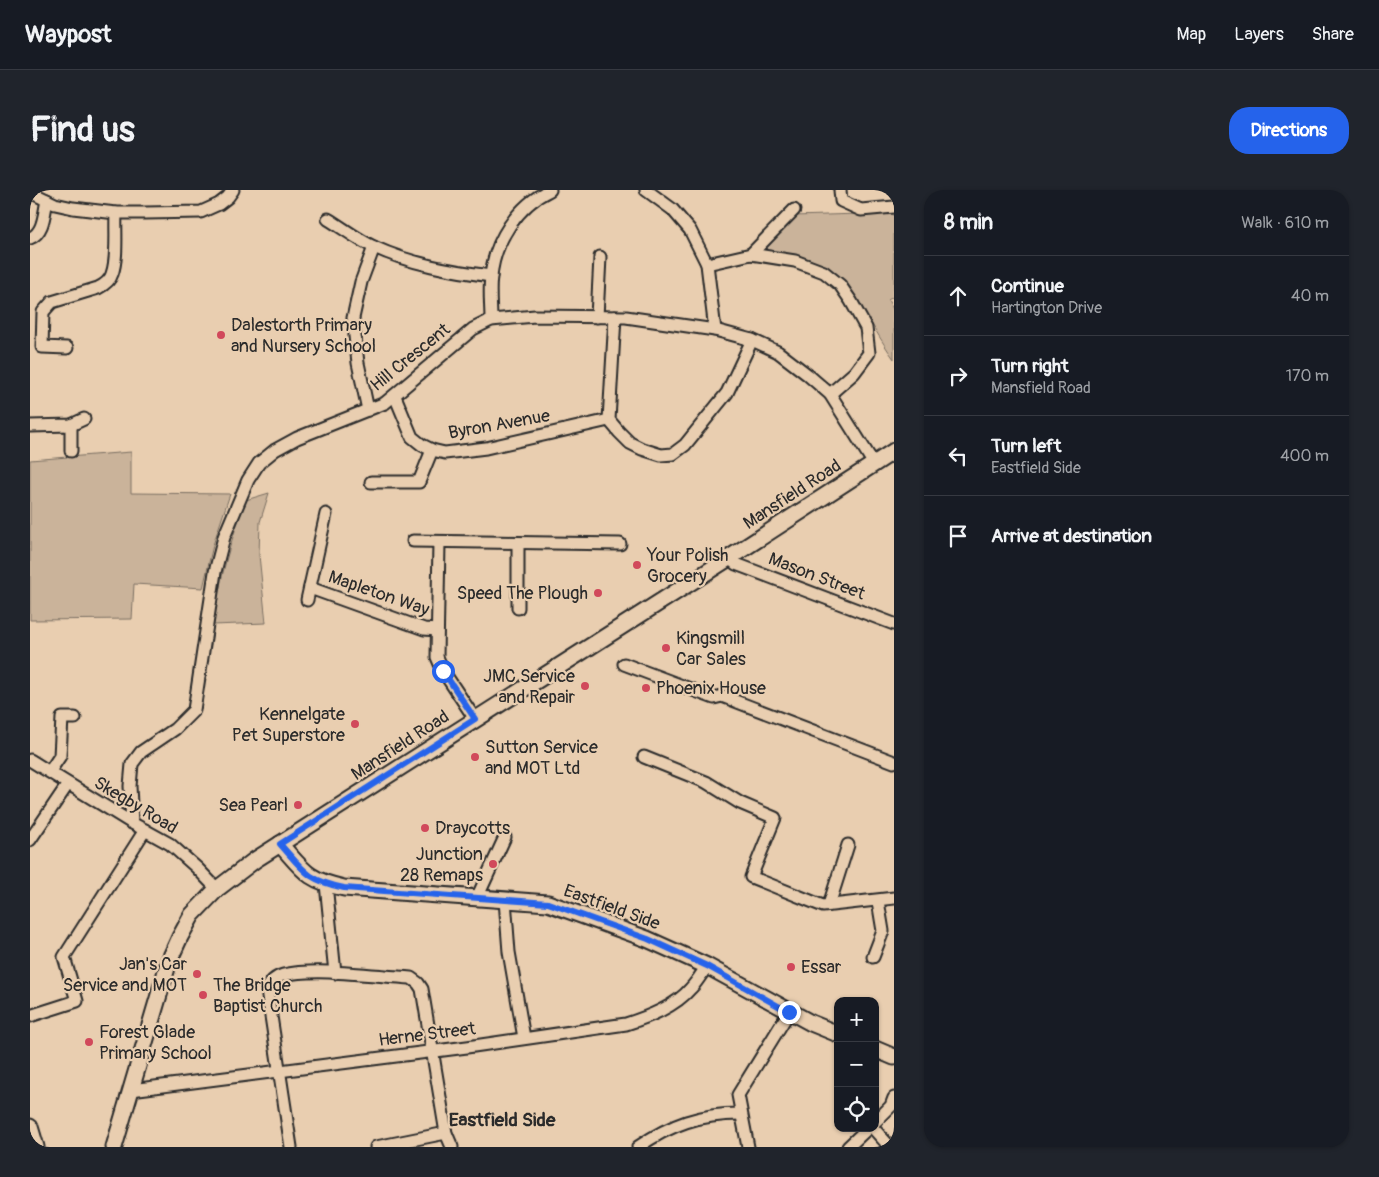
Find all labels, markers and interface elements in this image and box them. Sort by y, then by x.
text: Waypost [25,20,112,49]
text: Map [1177,23,1206,46]
text: Layers [1234,23,1284,46]
text: Share [1312,23,1354,46]
button: Directions [1229,107,1349,154]
text: Find us [30,108,135,152]
text: 8 min [944,209,993,236]
text: Walk · 610 m [1241,213,1329,233]
text: Continue [991,274,1064,298]
icon: ahead [944,282,972,310]
text: 40 m [1291,286,1329,306]
text: Hartington Drive [991,298,1102,318]
place label: Dalestorth Primary and Nursery School [231,314,376,358]
street label: Hill Crescent [366,318,455,397]
marker: Dalestorth Primary and Nursery School [215,329,227,341]
text: Turn right [991,354,1069,378]
icon: right [944,362,972,390]
text: 170 m [1286,366,1329,386]
text: Mansfield Road [991,378,1091,398]
street label: Byron Avenue [446,404,552,445]
text: Turn left [991,434,1061,458]
icon: left [944,442,972,470]
text: 400 m [1280,446,1329,466]
street label: Mansfield Road [739,454,846,535]
text: Eastfield Side [991,458,1081,478]
icon: arrive [944,522,972,550]
text: Arrive at destination [991,524,1152,548]
place label: Your Polish Grocery [646,544,728,588]
street label: Mason Street [765,547,869,606]
marker: Your Polish Grocery [631,559,643,571]
street label: Mapleton Way [325,565,433,622]
place label: Speed The Plough [457,582,588,605]
marker: Speed The Plough [592,587,604,599]
place label: Kingsmill Car Sales [676,627,746,671]
marker: Kingsmill Car Sales [660,642,672,654]
route start [432,660,455,683]
place label: JMC Service and Repair [483,665,576,709]
place label: Phoenix House [656,677,766,700]
marker: JMC Service and Repair [579,680,591,692]
marker: Phoenix House [640,682,652,694]
place label: Kennelgate Pet Superstore [232,703,345,747]
street label: Mansfield Road [347,705,454,786]
marker: Kennelgate Pet Superstore [349,718,361,730]
place label: Sutton Service and MOT Ltd [485,736,598,780]
marker: Sutton Service and MOT Ltd [469,751,481,763]
street label: Skegby Road [90,771,182,839]
place label: Sea Pearl [218,794,288,817]
marker: Sea Pearl [292,799,304,811]
place label: Draycotts [435,817,510,840]
marker: Draycotts [419,822,431,834]
place label: Junction 28 Remaps [400,843,483,887]
marker: Junction 28 Remaps [487,858,499,870]
street label: Eastfield Side [560,879,663,936]
place label: Jan's Car Service and MOT [63,953,188,997]
place label: Essar [801,956,842,979]
marker: Essar [785,961,797,973]
marker: Jan's Car Service and MOT [191,968,203,980]
place label: The Bridge Baptist Church [213,974,322,1018]
marker: The Bridge Baptist Church [197,989,209,1001]
map controls [834,997,879,1132]
button: + [834,997,879,1042]
route end [778,1001,801,1024]
street label: Herne Street [377,1017,478,1052]
place label: Forest Glade Primary School [99,1021,212,1065]
marker: Forest Glade Primary School [83,1036,95,1048]
button: − [834,1042,879,1087]
button: locate [834,1087,879,1132]
district label: Eastfield Side [449,1108,556,1132]

